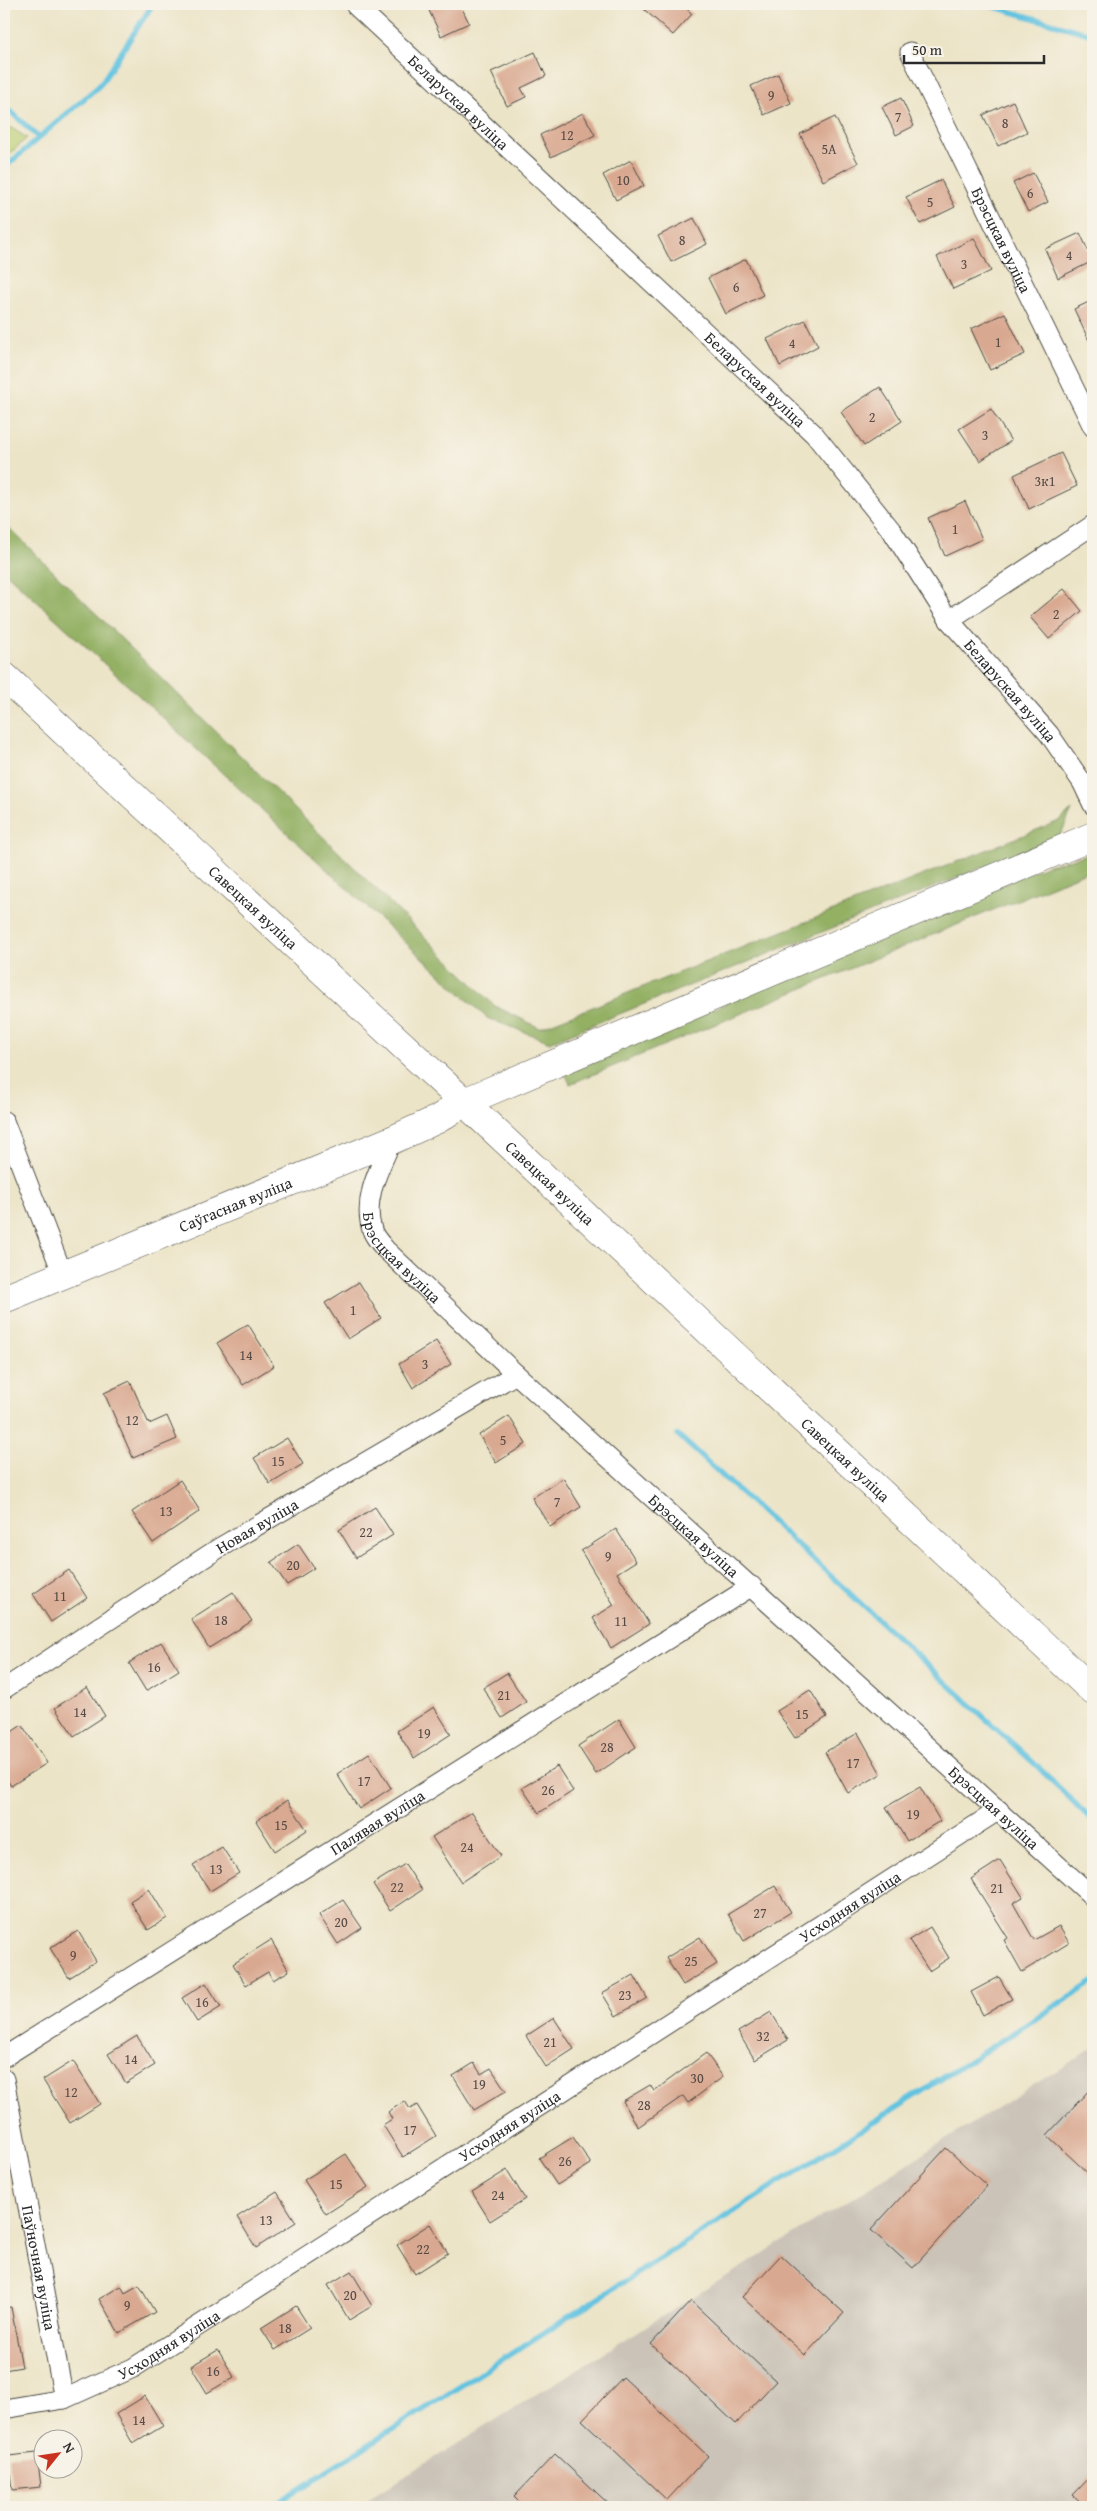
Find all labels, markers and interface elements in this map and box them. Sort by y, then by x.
scale bar [904,32,1044,64]
text: 50 m [912,39,943,60]
street label: Беларуская вуліца [403,49,515,156]
house number: 9 [768,85,775,105]
house number: 7 [895,107,902,127]
house number: 8 [1002,113,1009,133]
house number: 12 [560,125,574,145]
house number: 5А [821,139,837,159]
house number: 10 [616,170,630,190]
street label: Брэсцкая вуліца [966,183,1038,297]
house number: 6 [1027,183,1034,203]
house number: 5 [927,192,933,212]
house number: 8 [679,230,686,250]
house number: 4 [1066,245,1073,265]
house number: 3 [961,254,967,274]
house number: 6 [733,277,740,297]
street label: Беларуская вуліца [699,326,812,433]
house number: 1 [995,332,1001,352]
house number: 4 [789,333,796,353]
house number: 2 [869,407,875,427]
house number: 3 [982,425,988,445]
house number: 3к1 [1035,471,1055,491]
house number: 1 [952,519,958,539]
house number: 2 [1053,604,1059,624]
street label: Беларуская вуліца [959,633,1063,747]
street label: Савецкая вуліца [203,859,304,955]
street label: Савецкая вуліца [500,1135,600,1231]
street label: Саўгасная вуліца [175,1170,296,1238]
street label: Брэсцкая вуліца [357,1211,447,1309]
house number: 1 [350,1300,356,1320]
house number: 14 [239,1345,253,1365]
house number: 3 [422,1354,428,1374]
house number: 12 [125,1410,139,1430]
street label: Савецкая вуліца [796,1412,896,1508]
house number: 5 [500,1430,506,1450]
house number: 15 [271,1451,285,1471]
street label: Брэсцкая вуліца [643,1488,745,1583]
street label: Новая вуліца [211,1492,303,1559]
house number: 7 [554,1492,561,1512]
house number: 13 [159,1501,173,1521]
house number: 22 [359,1522,373,1542]
house number: 9 [605,1546,612,1566]
house number: 20 [286,1555,300,1575]
house number: 11 [53,1586,67,1606]
house number: 18 [214,1610,228,1630]
house number: 11 [614,1611,628,1631]
house number: 16 [147,1657,161,1677]
house number: 21 [497,1685,511,1705]
house number: 14 [73,1702,87,1722]
house number: 15 [795,1704,809,1724]
house number: 19 [417,1723,431,1743]
house number: 28 [600,1737,614,1757]
house number: 17 [846,1753,860,1773]
street label: Брэсцкая вуліца [943,1760,1045,1855]
house number: 17 [357,1771,371,1791]
house number: 26 [541,1780,555,1800]
street label: Палявая вуліца [325,1783,430,1861]
house number: 19 [906,1804,920,1824]
house number: 15 [274,1815,288,1835]
house number: 24 [460,1837,474,1857]
house number: 13 [209,1859,223,1879]
street label: Усходняя вуліца [794,1864,906,1948]
house number: 22 [390,1877,404,1897]
house number: 21 [990,1878,1004,1898]
house number: 27 [753,1903,767,1923]
house number: 20 [334,1912,348,1932]
house number: 9 [70,1945,77,1965]
house number: 25 [684,1951,698,1971]
house number: 23 [618,1985,632,2005]
house number: 16 [195,1992,209,2012]
house number: 32 [756,2026,770,2046]
house number: 21 [543,2032,557,2052]
house number: 14 [124,2049,138,2069]
house number: 30 [690,2068,704,2088]
house number: 19 [472,2074,486,2094]
house number: 12 [64,2082,78,2102]
street label: Усходняя вуліца [454,2084,565,2167]
house number: 28 [637,2095,651,2115]
house number: 17 [403,2120,417,2140]
house number: 26 [558,2151,572,2171]
house number: 15 [329,2174,343,2194]
house number: 24 [491,2185,505,2205]
street label: Паўночная вуліца [16,2203,63,2333]
house number: 13 [259,2210,273,2230]
house number: 22 [416,2239,430,2259]
house number: 20 [343,2285,357,2305]
house number: 9 [124,2295,131,2315]
street label: Усходняя вуліца [114,2303,225,2385]
house number: 18 [278,2318,292,2338]
house number: 16 [206,2361,220,2381]
house number: 14 [132,2410,146,2430]
north arrow [32,2428,82,2478]
text: N [58,2438,81,2457]

